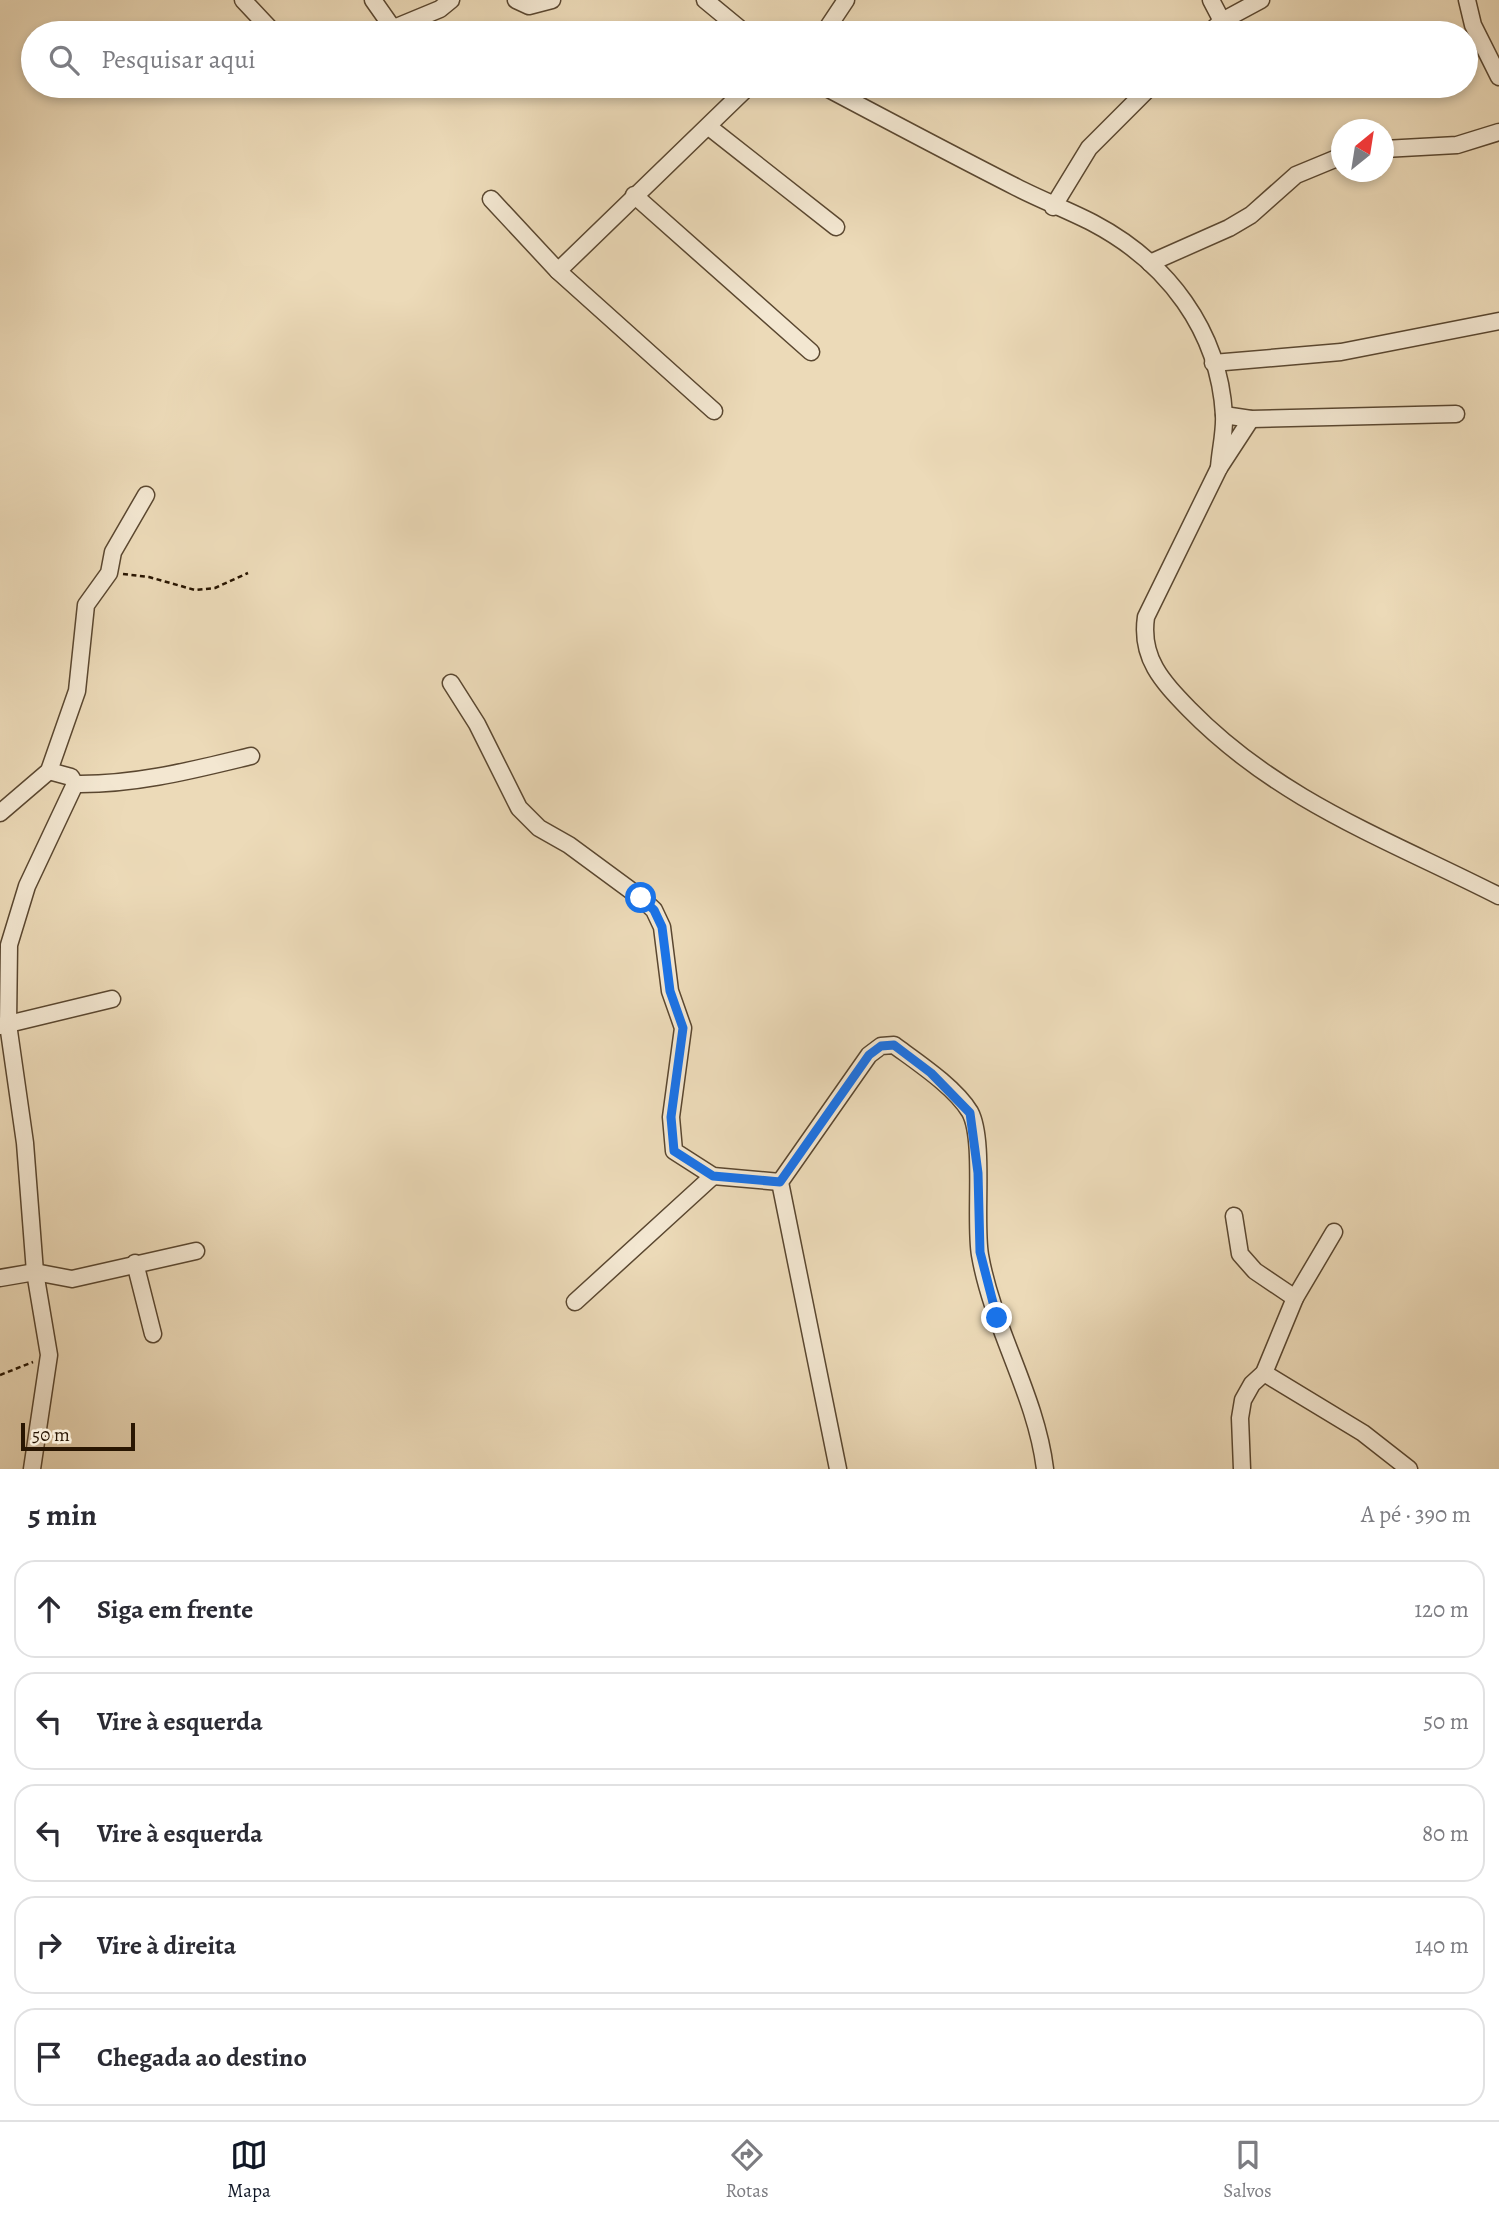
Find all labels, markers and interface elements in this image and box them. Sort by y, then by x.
search box [21,21,1478,98]
icon: search [45,41,83,79]
text: Pesquisar aqui [101,42,256,77]
north arrow [1331,119,1394,182]
route start [625,882,656,913]
route end [981,1302,1012,1333]
scale bar [21,1420,135,1452]
text: 50 m [32,1422,70,1448]
text: 5 min [28,1495,97,1535]
text: A pé · 390 m [1361,1499,1471,1530]
icon: ahead [30,1590,68,1628]
text: Siga em frente [97,1592,253,1627]
text: 120 m [1414,1594,1469,1625]
icon: left [30,1702,68,1740]
text: Vire à esquerda [97,1704,263,1739]
text: 50 m [1423,1706,1469,1737]
icon: left [30,1814,68,1852]
text: Vire à esquerda [97,1816,263,1851]
text: 80 m [1422,1818,1469,1849]
icon: right [30,1926,68,1964]
text: Vire à direita [97,1928,236,1963]
text: 140 m [1415,1930,1469,1961]
icon: arrive [30,2038,68,2076]
text: Chegada ao destino [97,2040,307,2075]
tab: Mapa [227,2136,271,2204]
tab: Rotas [725,2136,769,2204]
tab: Salvos [1223,2136,1272,2204]

